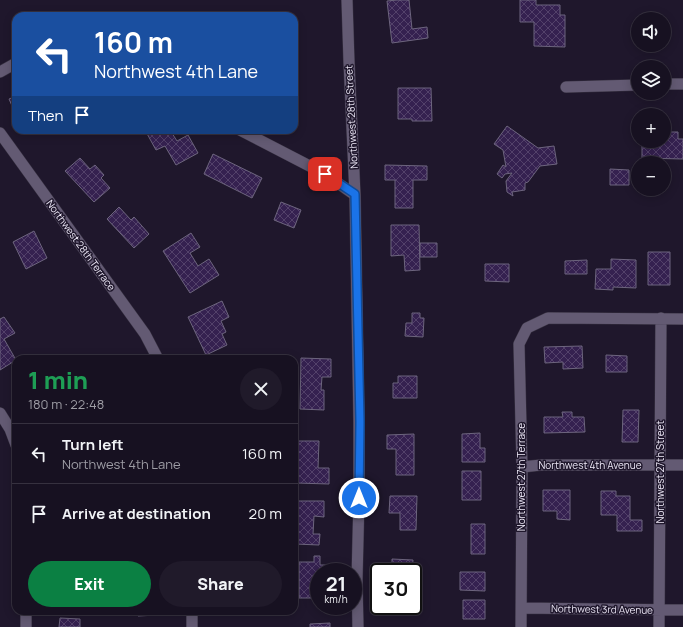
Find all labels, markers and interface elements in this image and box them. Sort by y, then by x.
map controls [631,12,671,196]
button: sound [631,12,671,52]
text: 160 m [94,23,173,61]
icon: left [28,28,80,80]
text: Northwest 4th Lane [94,59,258,83]
button: layers [631,60,671,100]
street label: Northwest 28th Street [341,65,361,169]
icon: arrive [71,104,93,126]
text: Then [28,105,63,126]
button: + [631,108,671,148]
button: − [631,156,671,196]
pin [308,157,342,191]
icon: arrive [314,163,336,185]
street label: Northwest 28th Terrace [43,197,119,293]
text: 1 min [28,363,88,396]
button: close [240,368,282,410]
text: 180 m · 22:48 [28,395,104,413]
street label: Northwest 27th Street [653,421,667,523]
street label: Northwest 27th Terrace [514,423,528,531]
text: Turn left [62,434,124,455]
icon: left [28,443,50,465]
text: 160 m [242,443,282,464]
text: Northwest 4th Lane [62,455,180,473]
street label: Northwest 4th Avenue [539,458,642,472]
position arrow [338,477,380,519]
icon: arrive [28,503,50,525]
text: Arrive at destination [62,503,211,524]
text: 20 m [249,503,282,524]
button: Exit [28,561,151,607]
button: Share [159,561,282,607]
speed limit sign: 30 [370,563,422,615]
text: 21 [326,570,346,597]
text: km/h [324,592,348,606]
street label: Northwest 3rd Avenue [551,601,653,617]

